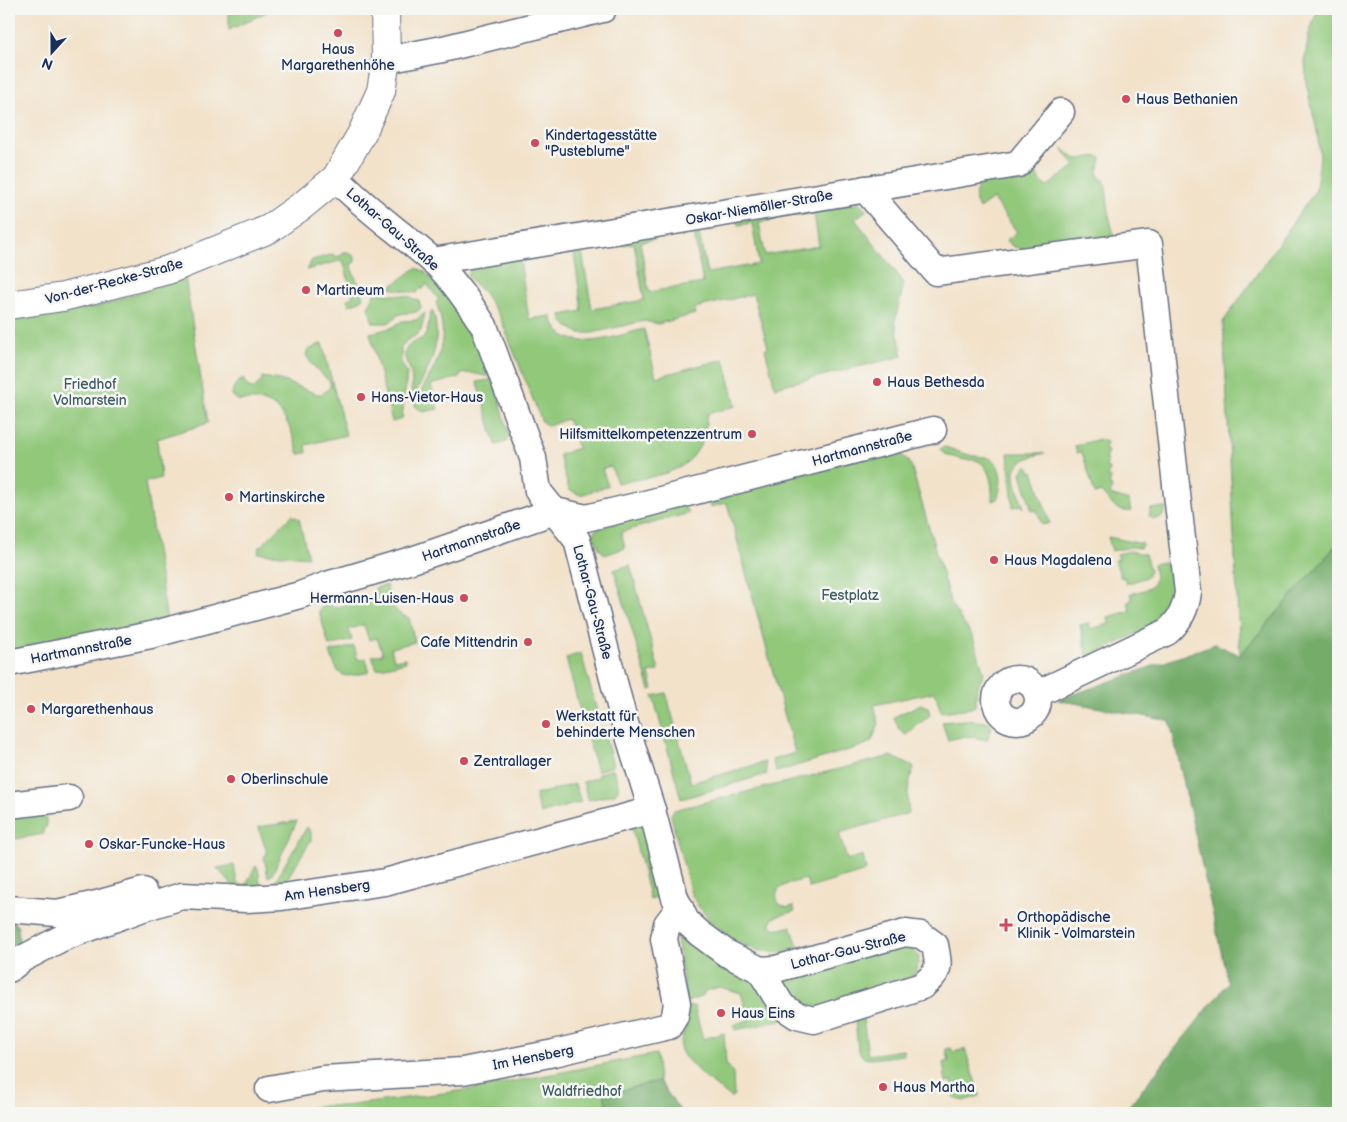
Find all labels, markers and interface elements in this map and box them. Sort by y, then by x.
marker: Haus Margarethenhöhe [332,27,344,39]
north arrow [28,28,78,78]
place label: Haus Margarethenhöhe [281,41,395,74]
text: N [40,54,55,73]
place label: Haus Bethanien [1136,91,1238,108]
marker: Haus Bethanien [1120,93,1132,105]
place label: Kindertagesstätte "Pusteblume" [545,127,657,160]
marker: Kindertagesstätte "Pusteblume" [529,137,541,149]
street label: Lothar-Gau-Straße [343,184,443,275]
street label: Oskar-Niemöller-Straße [684,186,834,229]
street label: Von-der-Recke-Straße [43,255,185,308]
place label: Martineum [316,282,384,299]
marker: Martineum [300,284,312,296]
place label: Haus Bethesda [887,374,985,391]
park label: Friedhof Volmarstein [53,376,127,409]
marker: Haus Bethesda [871,376,883,388]
place label: Hans-Vietor-Haus [371,389,483,406]
marker: Hans-Vietor-Haus [355,391,367,403]
place label: Hilfsmittelkompetenzzentrum [559,426,742,443]
street label: Hartmannstraße [810,427,914,470]
marker: Hilfsmittelkompetenzzentrum [746,428,758,440]
place label: Martinskirche [239,489,325,506]
marker: Martinskirche [223,491,235,503]
street label: Hartmannstraße [420,516,523,565]
street label: Lothar-Gau-Straße [569,543,616,661]
place label: Haus Magdalena [1004,552,1112,569]
marker: Haus Magdalena [988,554,1000,566]
park label: Festplatz [821,587,879,604]
place label: Hermann-Luisen-Haus [310,590,454,607]
marker: Hermann-Luisen-Haus [458,592,470,604]
street label: Hartmannstraße [29,631,133,668]
place label: Cafe Mittendrin [420,634,518,651]
marker: Cafe Mittendrin [522,636,534,648]
place label: Margarethenhaus [41,701,154,718]
marker: Margarethenhaus [25,703,37,715]
place label: Werkstatt für behinderte Menschen [556,708,695,741]
marker: Werkstatt für behinderte Menschen [540,718,552,730]
place label: Zentrallager [473,753,552,770]
marker: Zentrallager [458,755,470,767]
place label: Oberlinschule [241,771,328,788]
marker: Oberlinschule [225,773,237,785]
place label: Oskar-Funcke-Haus [99,836,225,853]
marker: Oskar-Funcke-Haus [83,838,95,850]
street label: Am Hensberg [283,876,371,905]
place label: Orthopädische Klinik - Volmarstein [1017,909,1135,942]
marker: Orthopädische Klinik - Volmarstein [999,918,1013,932]
street label: Lothar-Gau-Straße [789,928,907,973]
place label: Haus Eins [731,1005,795,1022]
marker: Haus Eins [715,1007,727,1019]
street label: Im Hensberg [491,1041,575,1074]
place label: Haus Martha [893,1079,975,1096]
marker: Haus Martha [877,1081,889,1093]
park label: Waldfriedhof [542,1083,623,1100]

